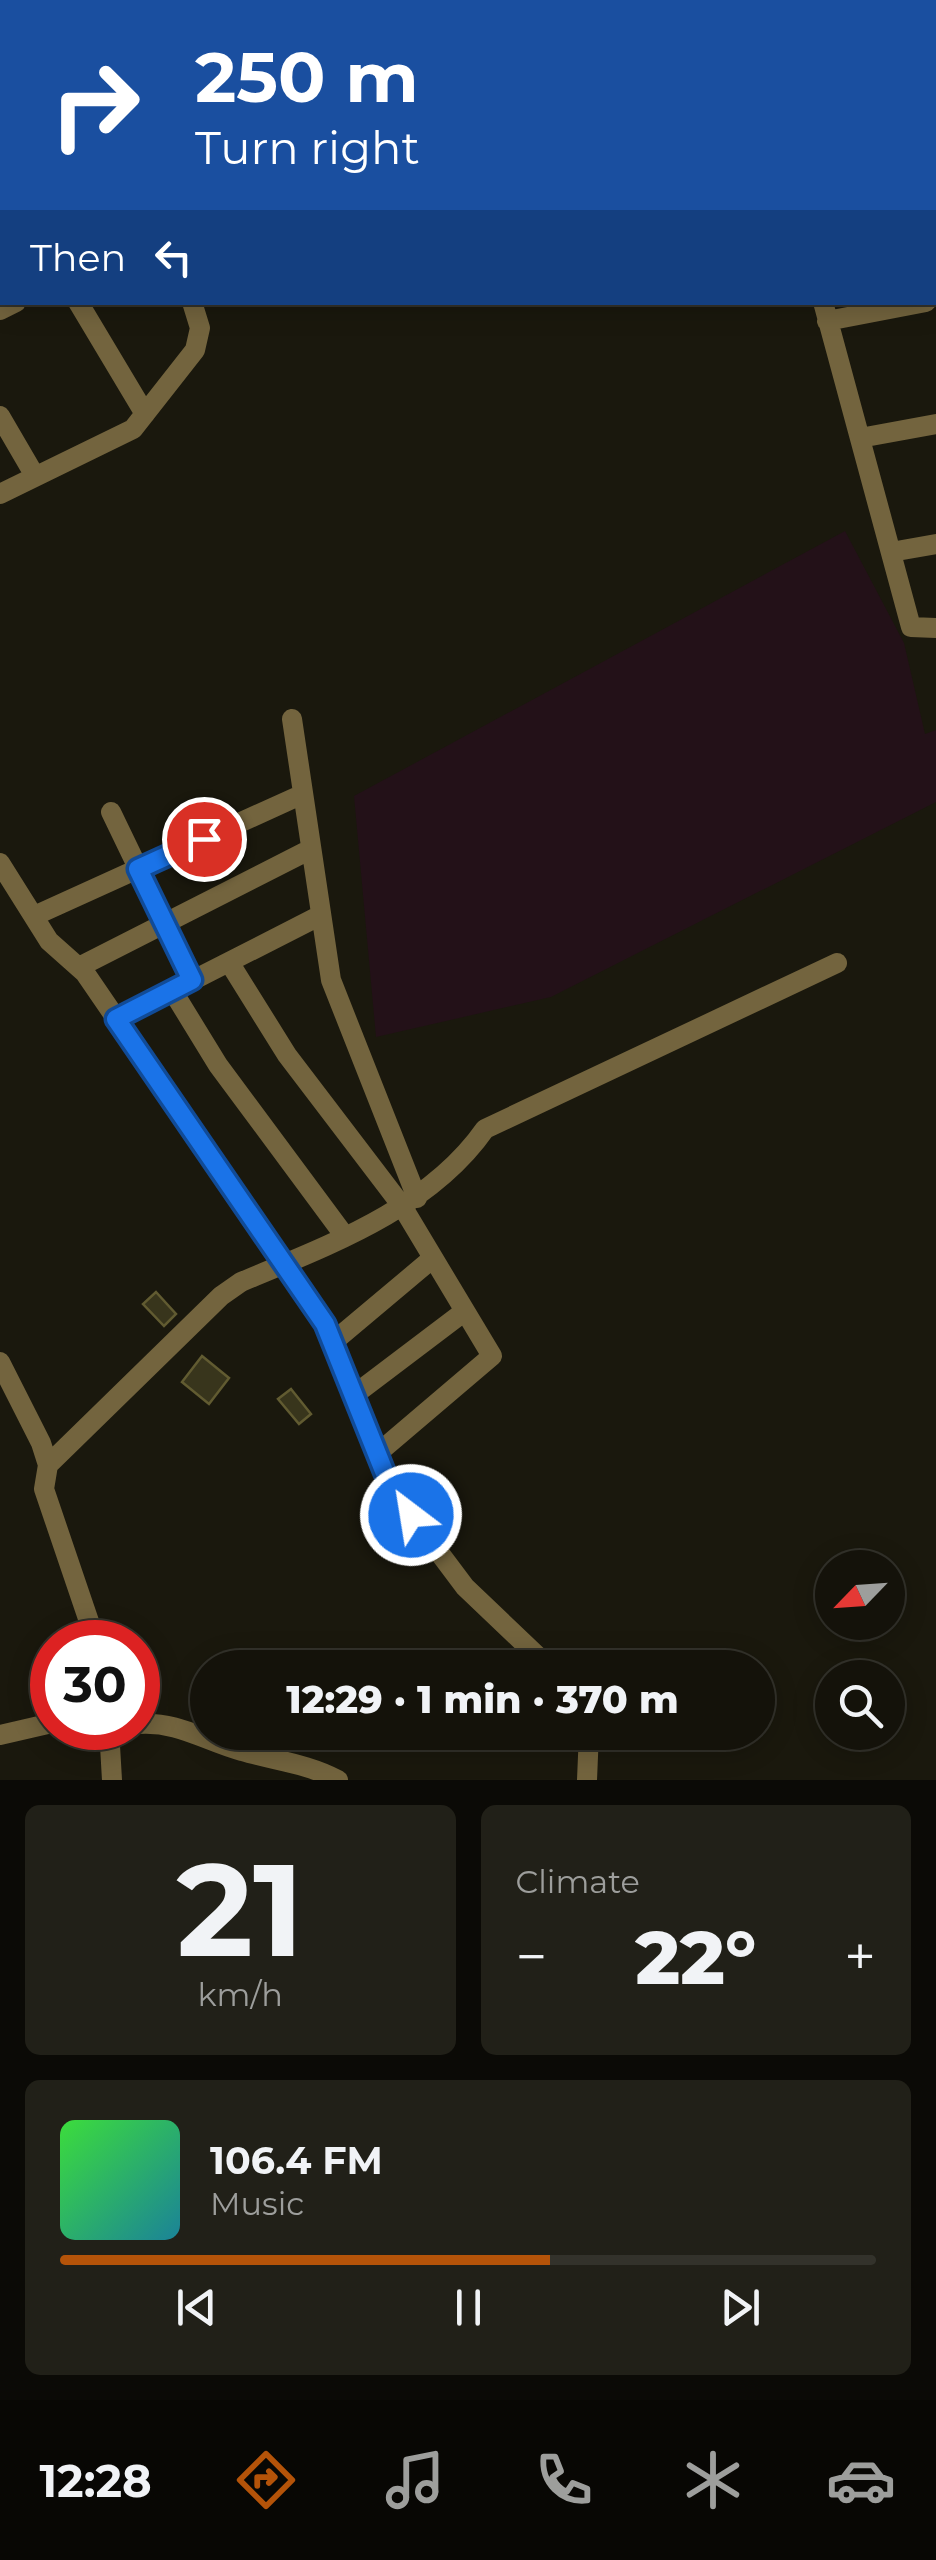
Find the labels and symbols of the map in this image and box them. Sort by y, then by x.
pin [162,797,247,882]
position arrow [359,1463,463,1567]
north arrow [815,1550,905,1640]
speed limit sign: 30 [30,1620,160,1750]

